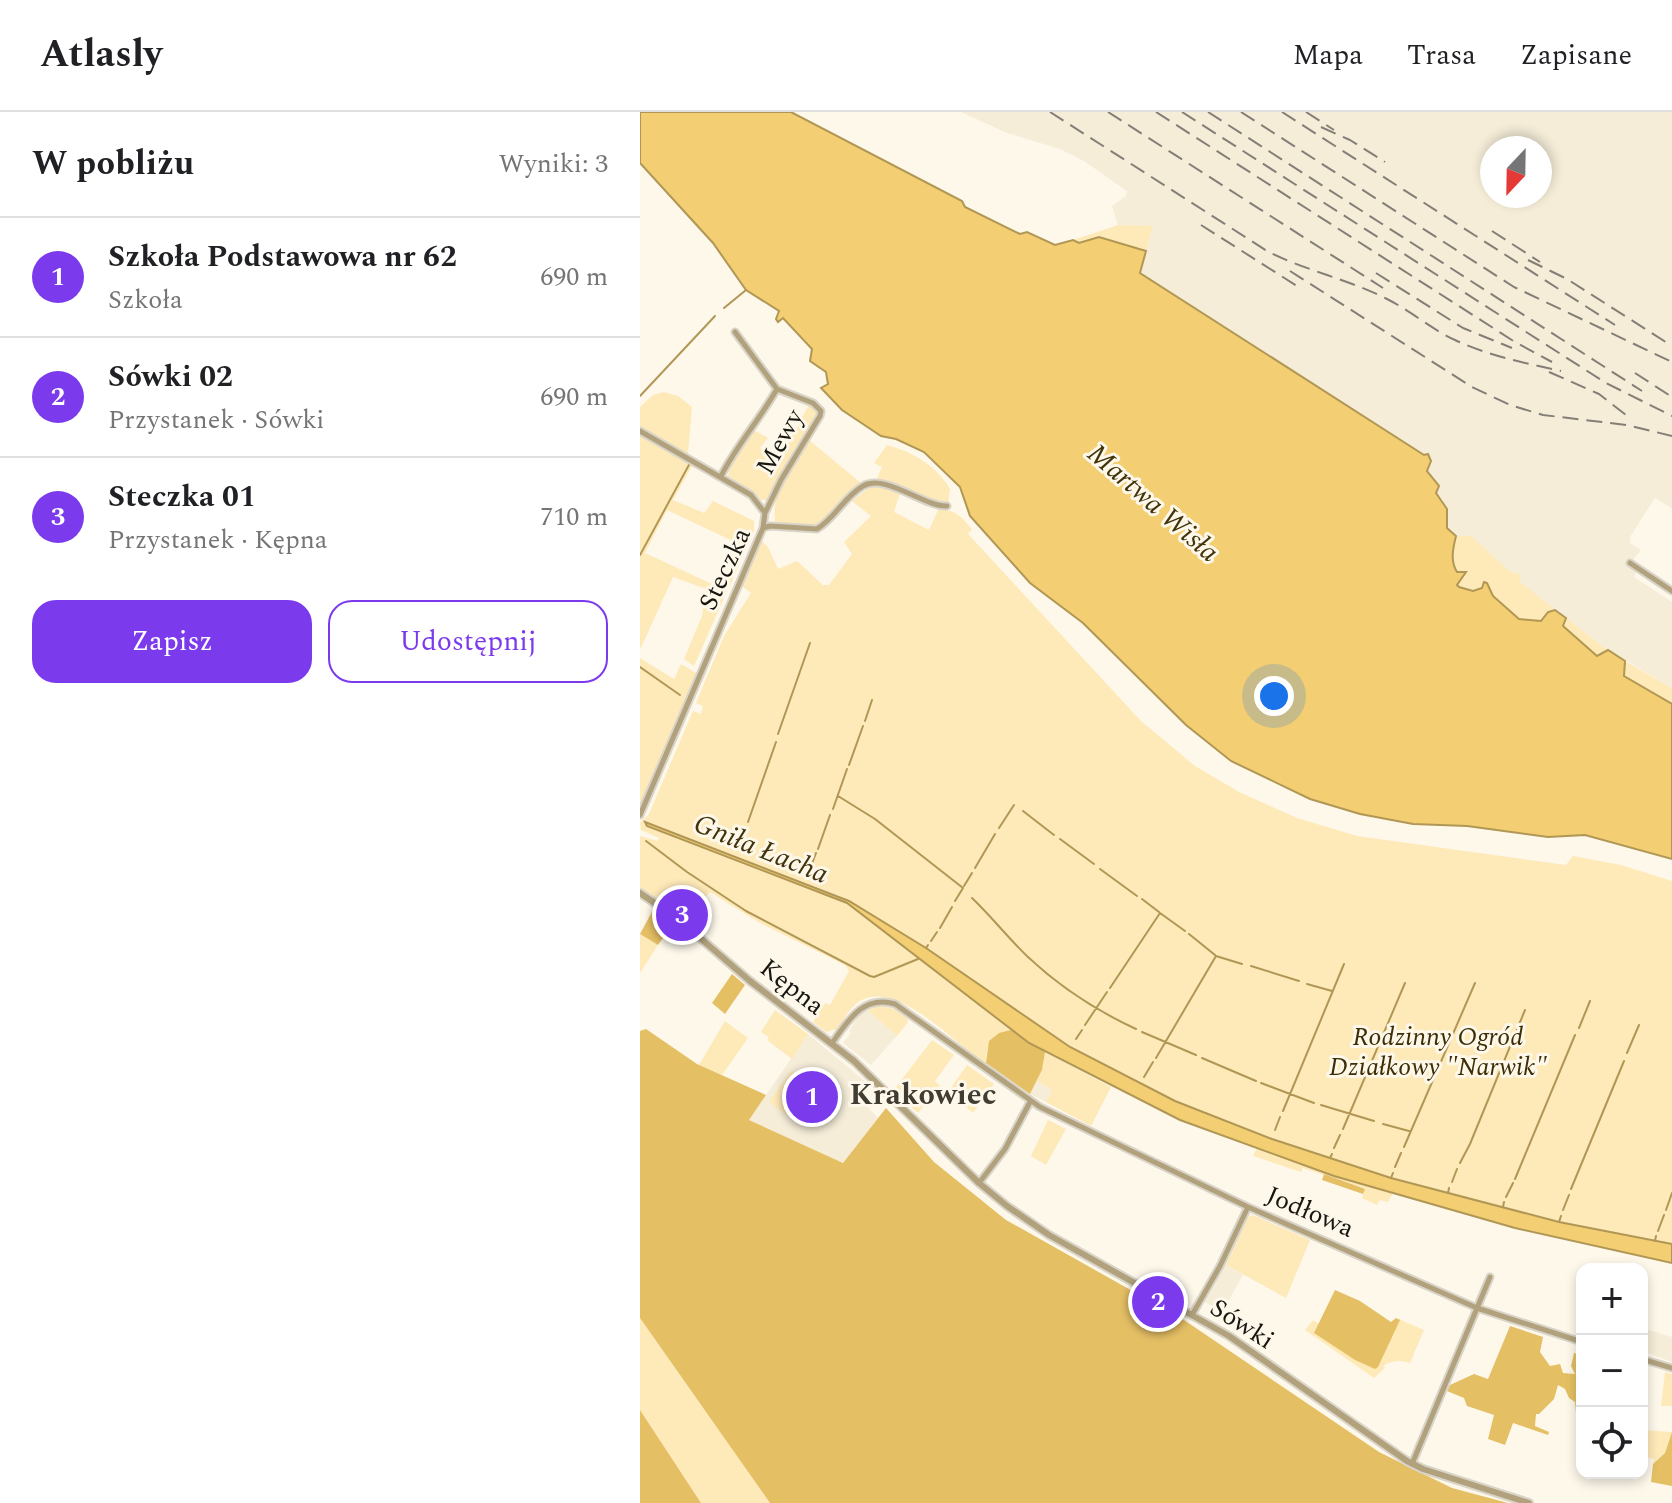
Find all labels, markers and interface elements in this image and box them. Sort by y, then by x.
text: Atlasly [40,26,162,84]
text: Mapa [1293,34,1363,77]
text: Trasa [1407,34,1476,77]
text: Zapisane [1520,34,1632,77]
north arrow [1480,136,1552,208]
text: W pobliżu [32,138,194,190]
text: Wyniki: 3 [499,144,608,184]
text: Szkoła Podstawowa nr 62 [108,234,457,280]
text: 1 [51,257,65,297]
text: 690 m [540,257,608,297]
text: Szkoła [108,280,183,320]
text: Sówki 02 [108,354,233,400]
text: 2 [51,377,65,417]
text: 690 m [540,377,608,417]
text: Przystanek · Sówki [108,400,324,440]
street label: Mewy [746,401,815,482]
water label: Martwa Wisła [1077,433,1229,573]
text: Steczka 01 [108,474,256,520]
text: 3 [51,497,65,537]
text: 710 m [540,497,608,537]
text: Przystanek · Kępna [108,520,328,560]
street label: Steczka [688,521,762,617]
button: Zapisz [32,600,312,683]
button: Udostępnij [328,600,608,683]
your location [1254,676,1294,716]
water label: Gniła Łacha [687,802,835,896]
pin: 3 [656,885,708,945]
street label: Kępna [751,949,833,1025]
park label: Rodzinny Ogród Działkowy "Narwik" [1329,1017,1547,1087]
pin: 1 [786,1067,838,1127]
district label: Krakowiec [850,1072,996,1118]
street label: Jodłowa [1260,1176,1361,1249]
map controls [1576,1263,1648,1479]
button: + [1576,1263,1648,1335]
pin: 2 [1132,1272,1184,1332]
street label: Sówki [1202,1288,1282,1360]
button: − [1576,1335,1648,1407]
button: locate [1576,1407,1648,1479]

